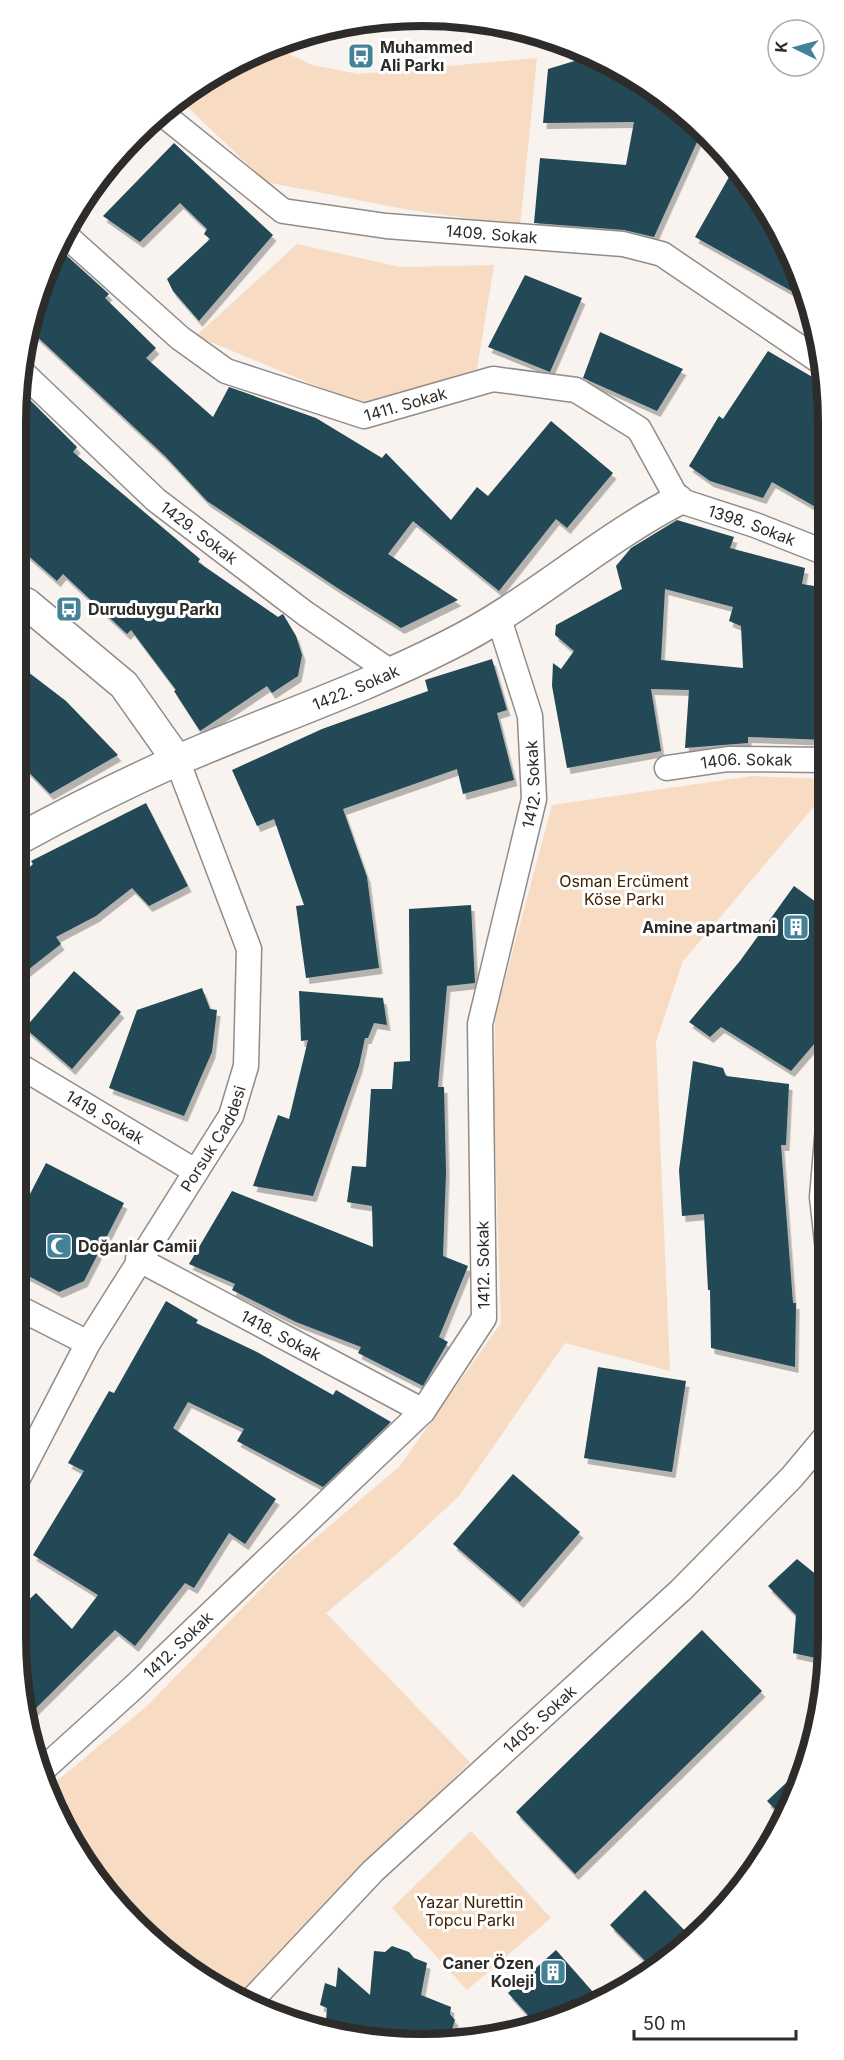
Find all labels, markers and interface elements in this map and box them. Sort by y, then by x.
north arrow [766,18,826,78]
place label: Muhammed Ali Parkı [380,37,473,75]
text: K [771,40,792,53]
bus stop icon: Muhammed Ali Parkı [346,41,376,71]
street label: 1409. Sokak [445,221,539,248]
street label: 1411. Sokak [362,383,449,425]
street label: 1429. Sokak [157,497,242,569]
street label: 1398. Sokak [706,500,799,550]
bus stop icon: Duruduygu Parkı [54,594,84,624]
place label: Duruduygu Parkı [88,599,219,619]
street label: 1422. Sokak [310,660,402,714]
street label: 1412. Sokak [517,740,544,830]
street label: 1406. Sokak [699,749,793,773]
park label: Osman Ercüment Köse Parkı [559,871,689,909]
building icon: Amine apartmani [781,912,811,942]
place label: Amine apartmani [642,917,776,937]
street label: Porsuk Caddesi [176,1083,250,1195]
street label: 1419. Sokak [62,1086,148,1148]
street label: 1412. Sokak [472,1220,494,1309]
mosque icon: Doğanlar Camii [44,1231,74,1261]
place label: Doğanlar Camii [78,1236,197,1256]
street label: 1418. Sokak [237,1306,325,1365]
street label: 1412. Sokak [139,1607,217,1683]
street label: 1405. Sokak [499,1681,580,1757]
park label: Yazar Nurettin Topcu Parkı [416,1892,524,1930]
place label: Caner Özen Koleji [442,1953,534,1991]
building icon: Caner Özen Koleji [538,1957,568,1987]
scale bar [634,2003,796,2041]
text: 50 m [643,2013,686,2034]

